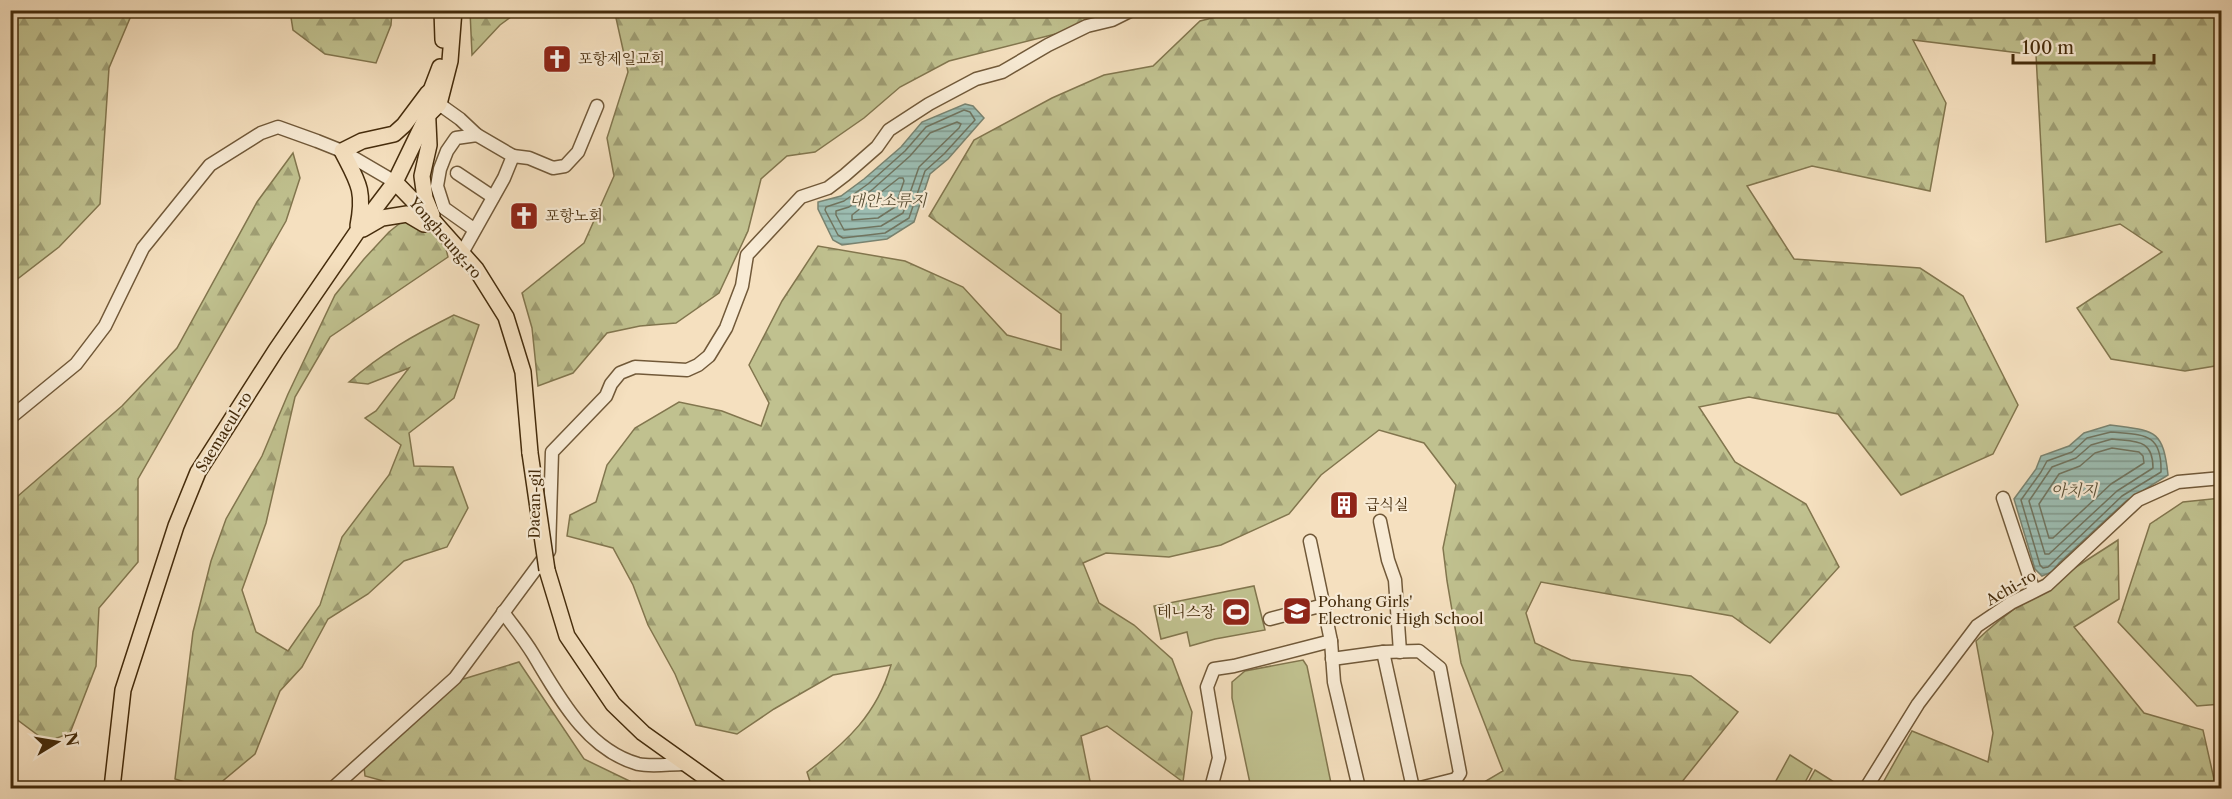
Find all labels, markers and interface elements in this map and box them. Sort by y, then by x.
scale bar [2013,27,2154,65]
text: 100 m [2022,37,2074,59]
church icon: 포항제일교회 [541,43,573,75]
place label: 포항제일교회 [578,49,665,68]
water label: 대안소류지 [849,190,928,210]
street label: Yongheung-ro [404,192,486,282]
church icon: 포항노회 [508,200,540,232]
place label: 포항노회 [545,206,603,225]
street label: Saemaeul-ro [191,388,256,476]
street label: Daean-gil [524,469,545,539]
water label: 아치지 [2051,480,2099,500]
building icon: 급식실 [1328,489,1360,521]
place label: 급식실 [1365,495,1408,514]
street label: Achi-ro [1981,566,2039,610]
place label: Pohang Girls' Electronic High School [1318,592,1484,628]
school or university icon: Pohang Girls' Electronic High School [1281,595,1313,627]
sports icon: 테니스장 [1220,596,1252,628]
place label: 테니스장 [1157,602,1216,621]
north arrow [27,712,87,772]
text: N [61,730,83,748]

